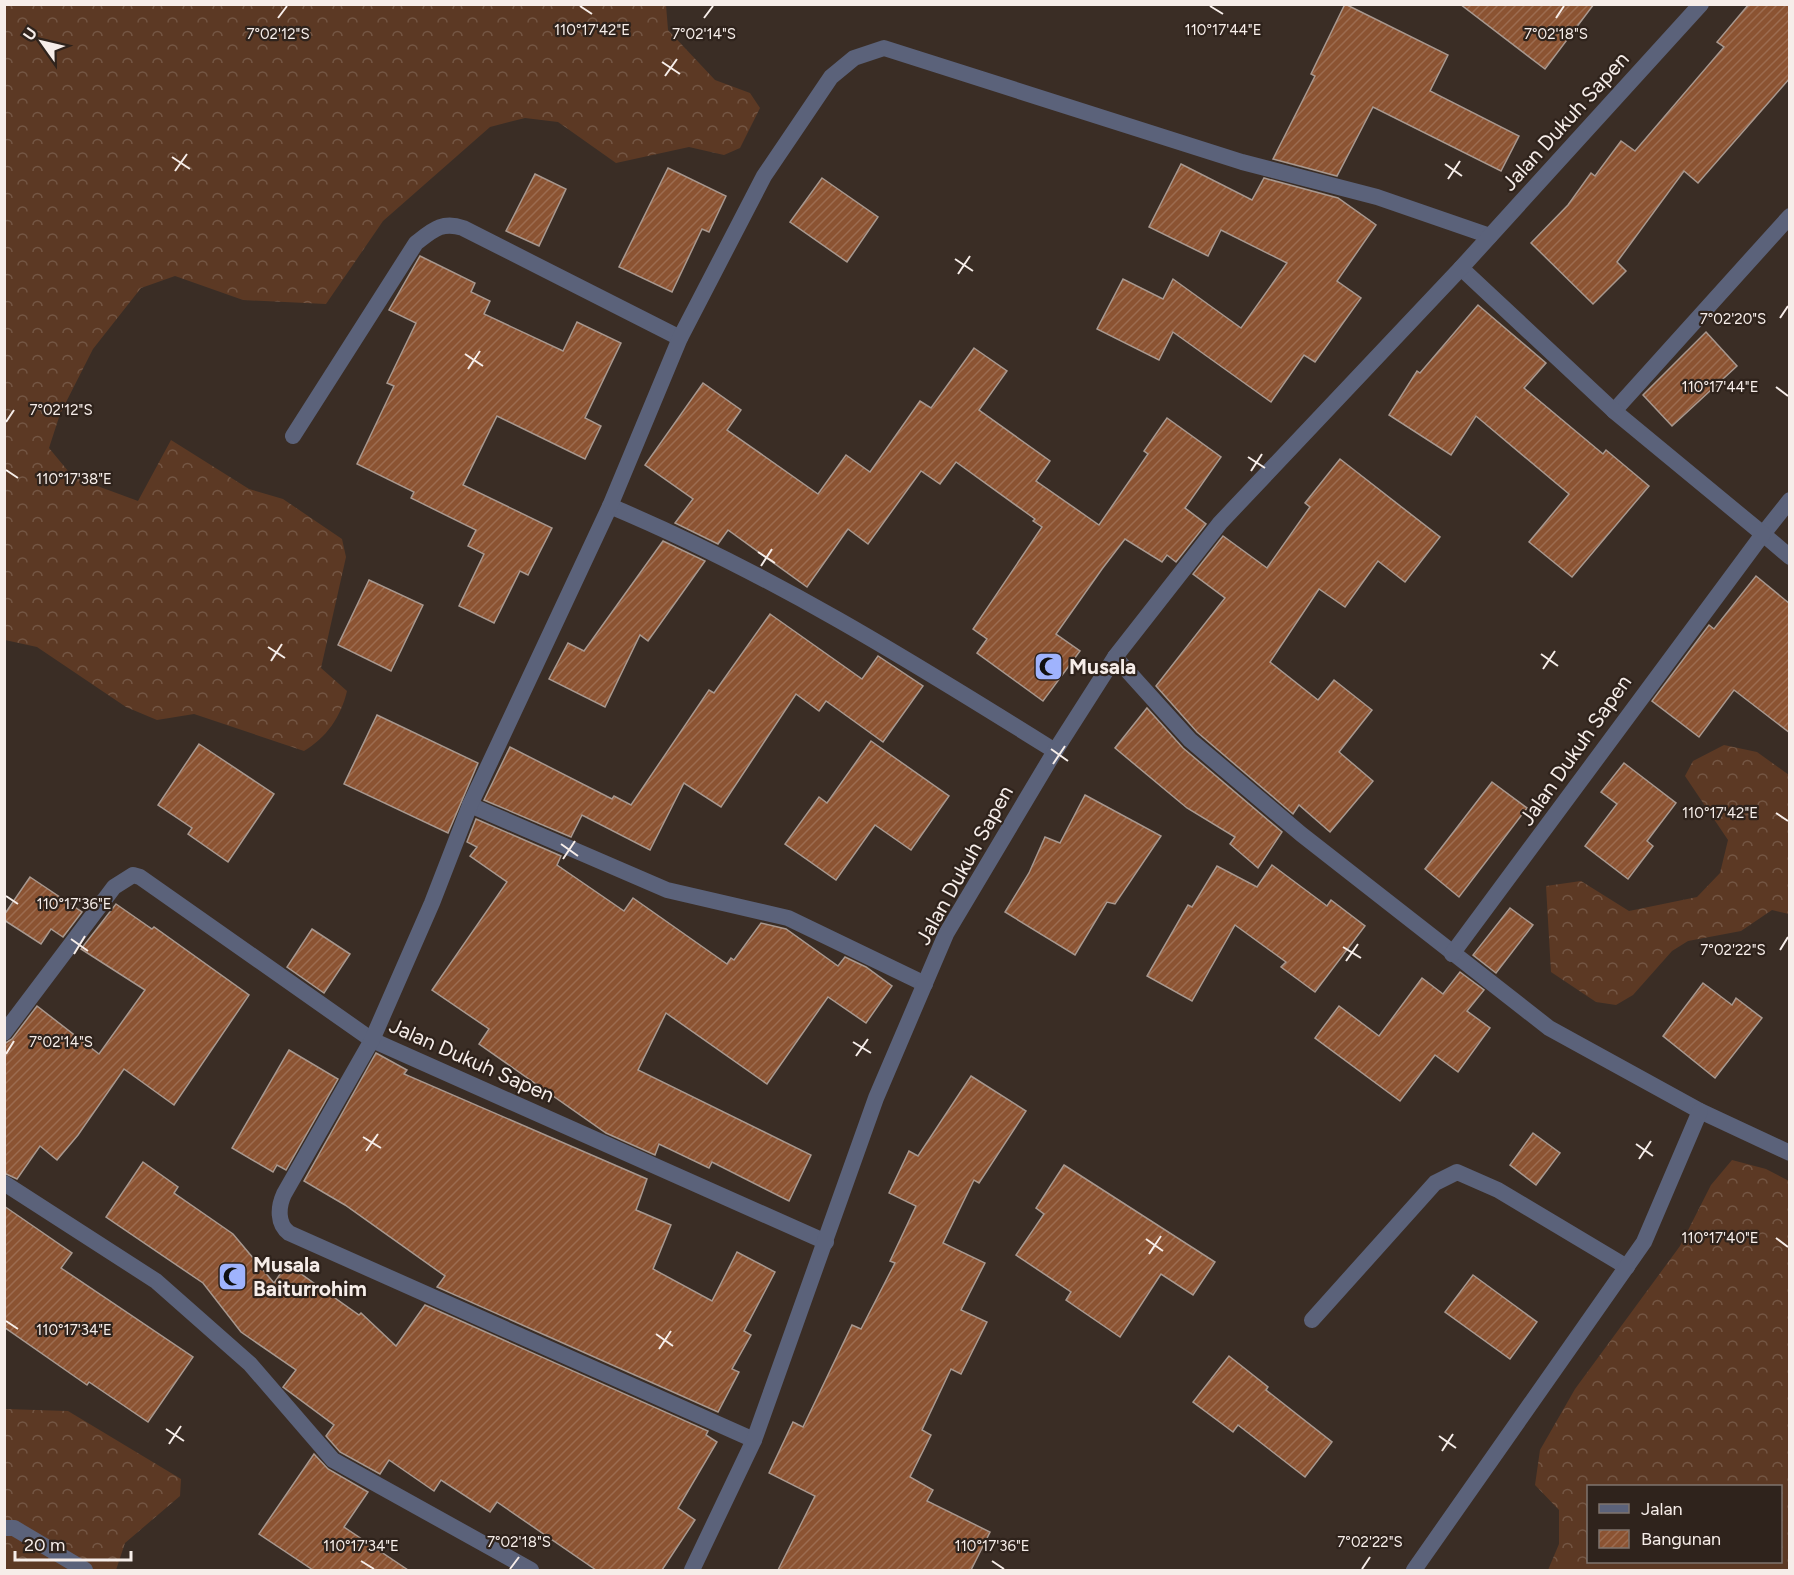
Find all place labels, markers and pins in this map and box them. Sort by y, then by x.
mosque icon: Musala [1032,650,1064,682]
place label: Musala [1069,654,1136,679]
place label: Musala Baiturrohim [253,1252,367,1301]
mosque icon: Musala Baiturrohim [216,1260,248,1292]

